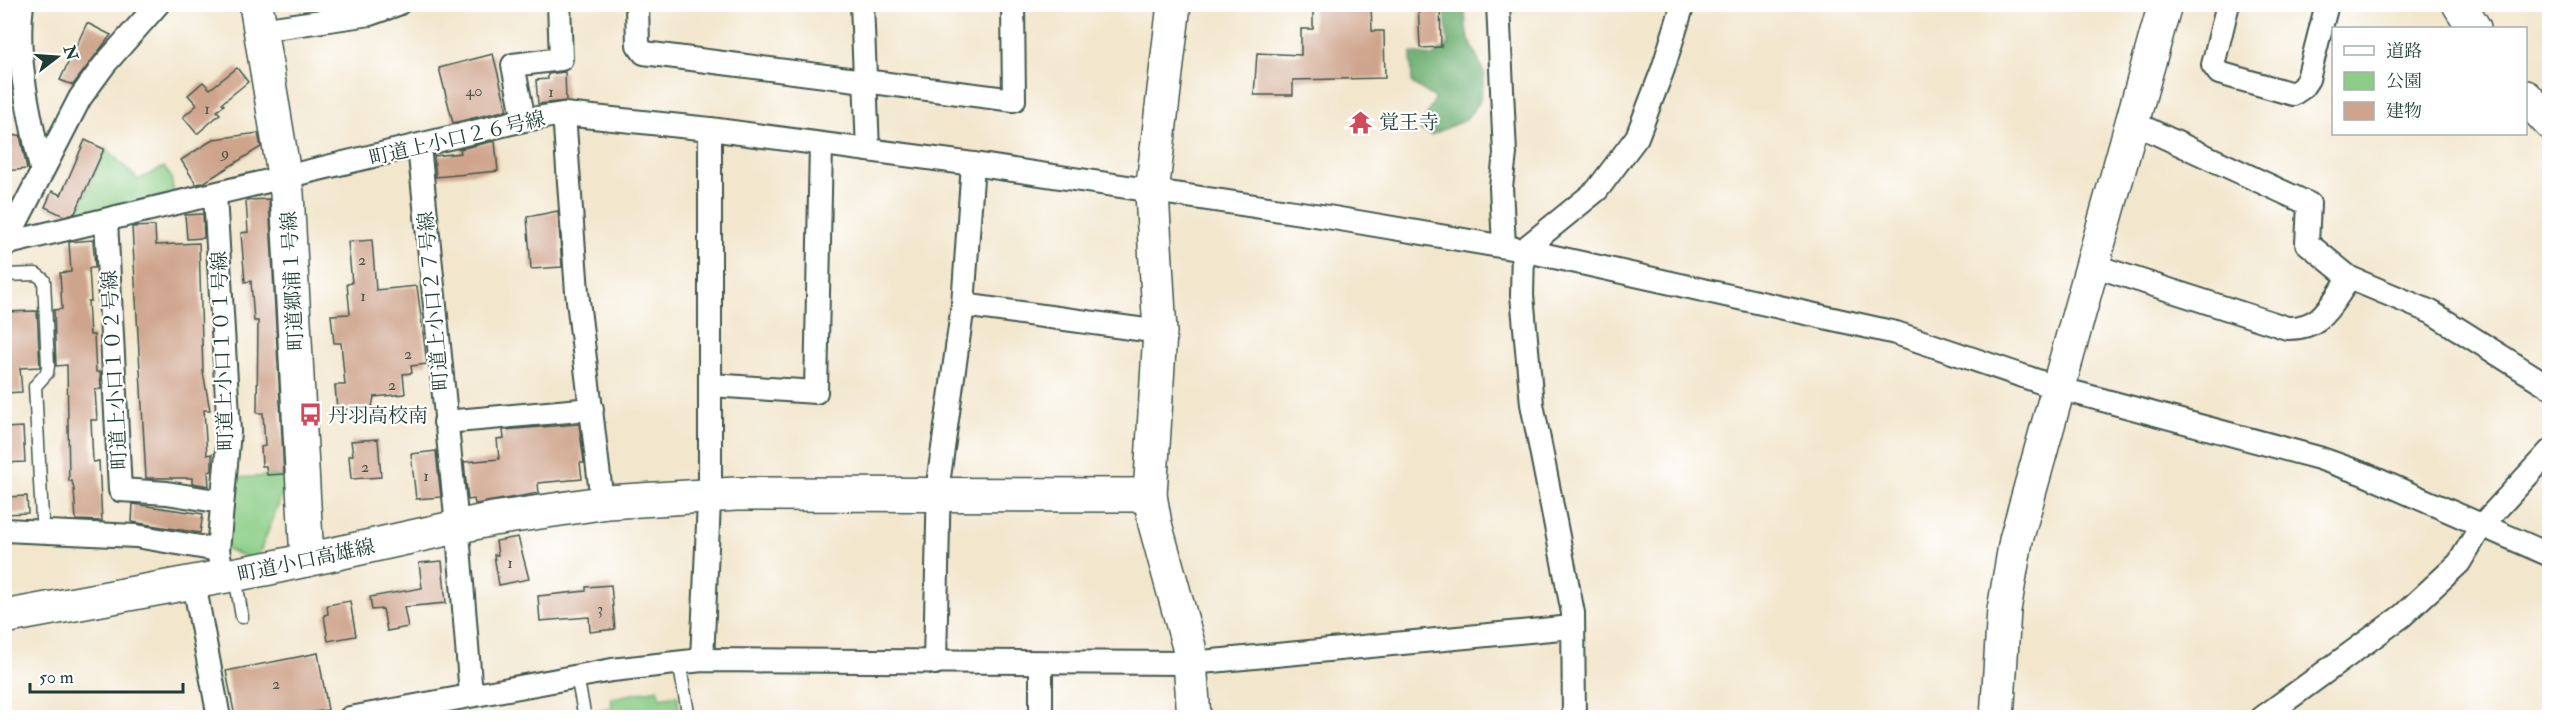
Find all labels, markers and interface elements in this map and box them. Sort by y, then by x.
north arrow [27,27,87,87]
legend [2332,27,2527,135]
text: 道路 [2386,40,2422,63]
text: N [58,42,82,63]
text: 公園 [2386,70,2422,93]
house number: 40 [466,81,482,101]
house number: 1 [548,82,554,102]
house number: 1 [204,99,210,119]
text: 建物 [2386,100,2422,123]
street label: 町道上小口２６号線 [367,106,548,171]
temple icon: 覚王寺 [1348,109,1374,135]
place label: 覚王寺 [1379,110,1439,135]
house number: 9 [220,143,229,163]
street label: 町道郷浦１号線 [276,210,309,352]
street label: 町道上小口２７号線 [413,210,454,392]
house number: 2 [358,250,366,270]
street label: 町道上小口１０１号線 [207,251,238,451]
street label: 町道上小口１０２号線 [97,269,132,470]
house number: 1 [360,286,366,306]
house number: 2 [404,344,412,364]
house number: 2 [388,375,396,395]
bus stop icon: 丹羽高校南 [297,402,323,428]
place label: 丹羽高校南 [328,403,428,428]
house number: 2 [361,457,369,477]
house number: 1 [423,466,429,486]
street label: 町道小口高雄線 [235,534,377,587]
house number: 1 [507,553,513,573]
house number: 3 [597,599,603,619]
scale bar [30,656,183,694]
text: 50 m [39,666,74,689]
house number: 2 [272,674,280,694]

